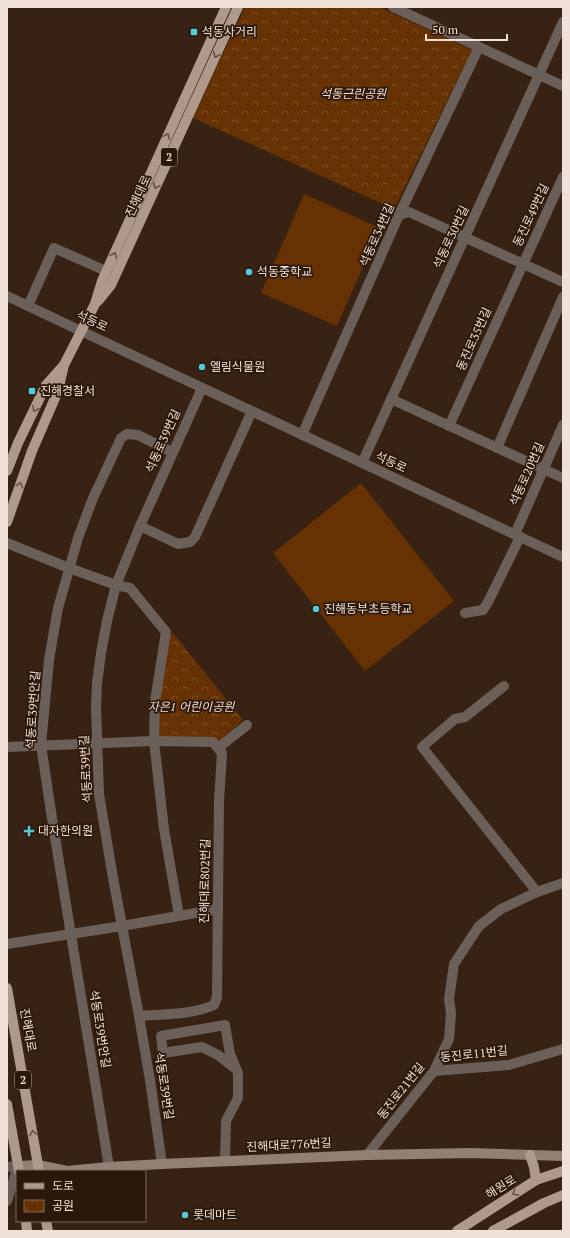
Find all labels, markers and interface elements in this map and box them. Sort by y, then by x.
scale bar [426,16,507,42]
text: 50 m [432,22,459,37]
place label: 석동사거리 [202,24,257,39]
marker: 석동사거리 [189,27,199,37]
one-way arrow [213,51,221,59]
park label: 석동근린공원 [320,86,387,101]
one-way arrow [162,133,170,141]
road number: 2 [161,148,177,166]
street label: 진해대로 [122,173,153,219]
street label: 동진로49번길 [509,181,552,249]
one-way arrow [153,182,161,190]
street label: 석동로34번길 [356,201,397,269]
street label: 석동로30번길 [429,203,472,271]
one-way arrow [109,251,117,259]
place label: 석동중학교 [257,264,312,279]
marker: 석동중학교 [244,267,254,277]
street label: 동진로35번길 [453,305,494,373]
street label: 석동로 [74,307,110,334]
place label: 엘림식물원 [210,359,265,374]
marker: 엘림식물원 [197,362,207,372]
place label: 진해경찰서 [40,383,95,398]
marker: 진해경찰서 [27,386,37,396]
one-way arrow [32,405,40,412]
street label: 석동로39번길 [142,407,183,475]
street label: 석동로20번길 [506,440,547,508]
street label: 석동로 [373,448,409,475]
one-way arrow [15,482,24,489]
place label: 진해동부초등학교 [324,601,412,616]
marker: 진해동부초등학교 [311,604,321,614]
street label: 석동로39번안길 [22,670,43,750]
park label: 자은1 어린이공원 [148,699,235,714]
street label: 석동로39번길 [76,735,95,803]
place label: 대자한의원 [38,823,93,838]
marker: 대자한의원 [23,825,35,837]
street label: 진해대로802번길 [196,838,213,924]
street label: 석동로39번안길 [87,989,114,1069]
street label: 진해대로 [17,1007,40,1053]
street label: 동진로11번길 [439,1042,509,1065]
street label: 석동로39번길 [152,1051,177,1121]
street label: 동진로21번길 [374,1059,427,1122]
road number: 2 [15,1071,31,1089]
one-way arrow [29,1129,37,1136]
street label: 진해대로776번길 [246,1135,332,1154]
legend [16,1170,146,1222]
street label: 해원로 [483,1171,519,1202]
text: 도로 [52,1178,74,1193]
one-way arrow [512,1188,519,1196]
text: 공원 [52,1198,74,1213]
place label: 롯데마트 [193,1207,237,1222]
marker: 롯데마트 [180,1210,190,1220]

